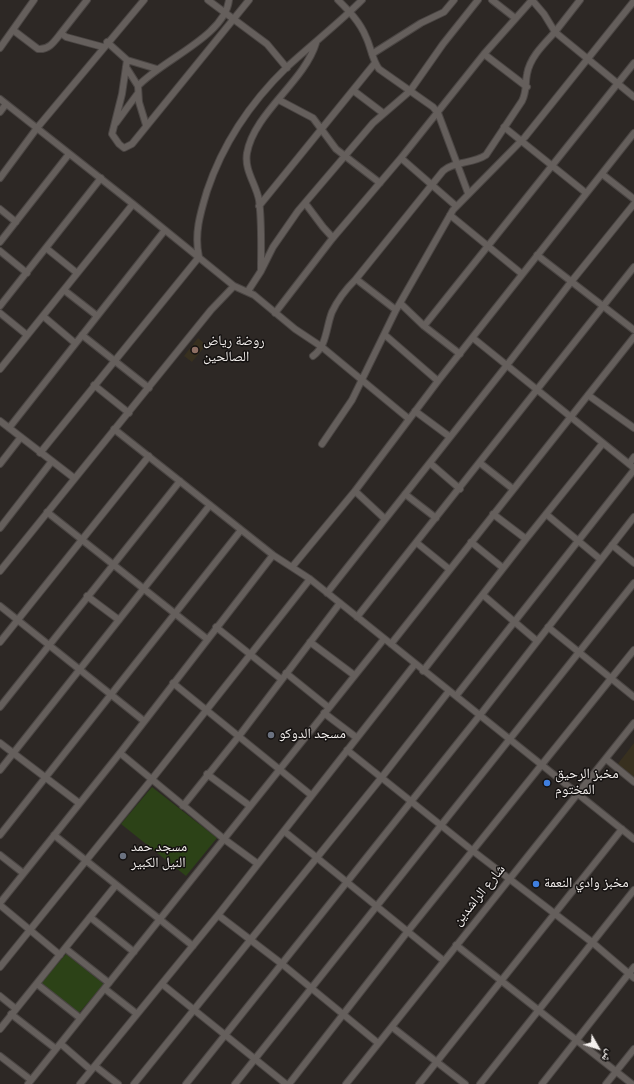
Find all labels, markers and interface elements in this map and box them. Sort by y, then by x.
place label: روضة رياض الصالحين [203,334,265,366]
marker: روضة رياض الصالحين [190,345,200,355]
place label: مسجد الدوكو [279,727,346,743]
marker: مسجد الدوكو [266,730,276,740]
place label: مخبز الرحيق المختوم [555,767,619,800]
marker: مخبز الرحيق المختوم [542,778,552,788]
place label: مسجد حمد النيل الكبير [131,840,187,872]
marker: مسجد حمد النيل الكبير [118,851,128,861]
street label: شارع الراشدين [450,862,510,930]
place label: مخبز وادي النعمة [544,876,629,892]
marker: مخبز وادي النعمة [531,879,541,889]
north arrow [578,1028,618,1068]
text: ش [598,1047,616,1064]

